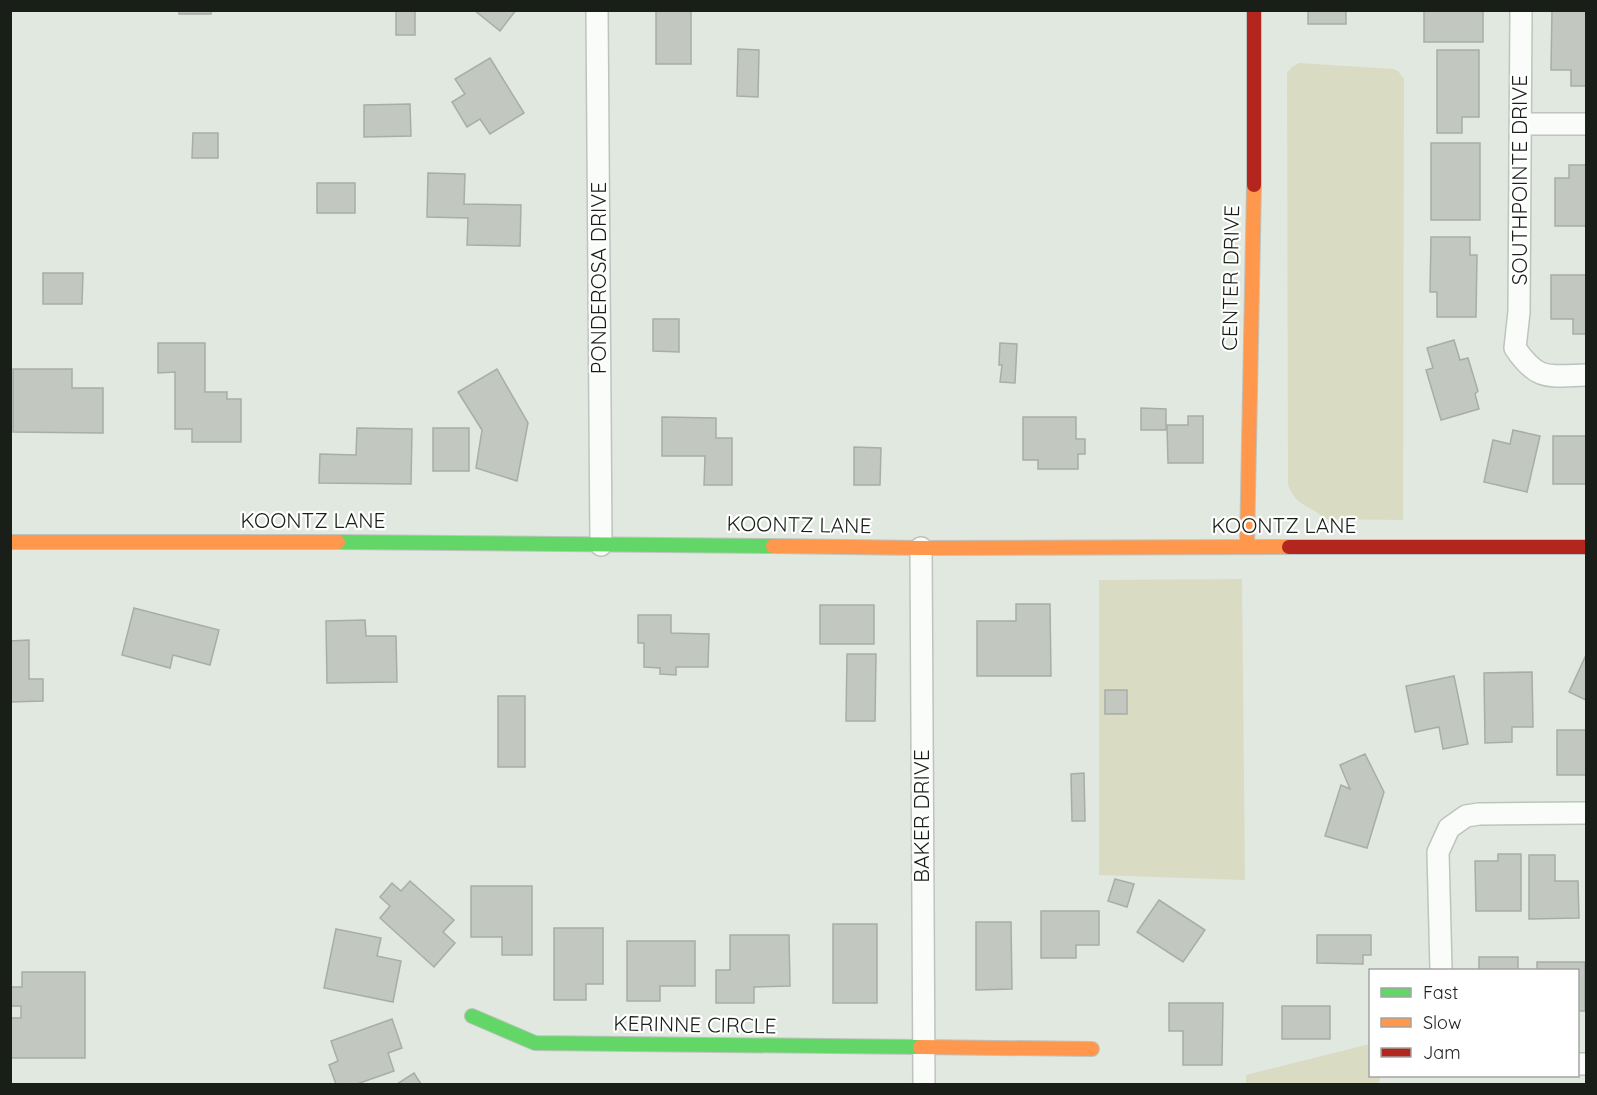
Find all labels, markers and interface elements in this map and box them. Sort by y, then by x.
street label: SOUTHPOINTE DRIVE [1506,75,1532,285]
street label: PONDEROSA DRIVE [585,182,611,374]
street label: CENTER DRIVE [1216,205,1244,351]
street label: KOONTZ LANE [241,507,385,533]
street label: KOONTZ LANE [726,510,872,538]
street label: KOONTZ LANE [1212,512,1356,538]
street label: BAKER DRIVE [908,749,934,883]
legend [1369,969,1579,1077]
text: Fast [1423,981,1458,1004]
street label: KERINNE CIRCLE [613,1010,777,1038]
text: Slow [1423,1011,1461,1034]
text: Jam [1423,1041,1461,1064]

